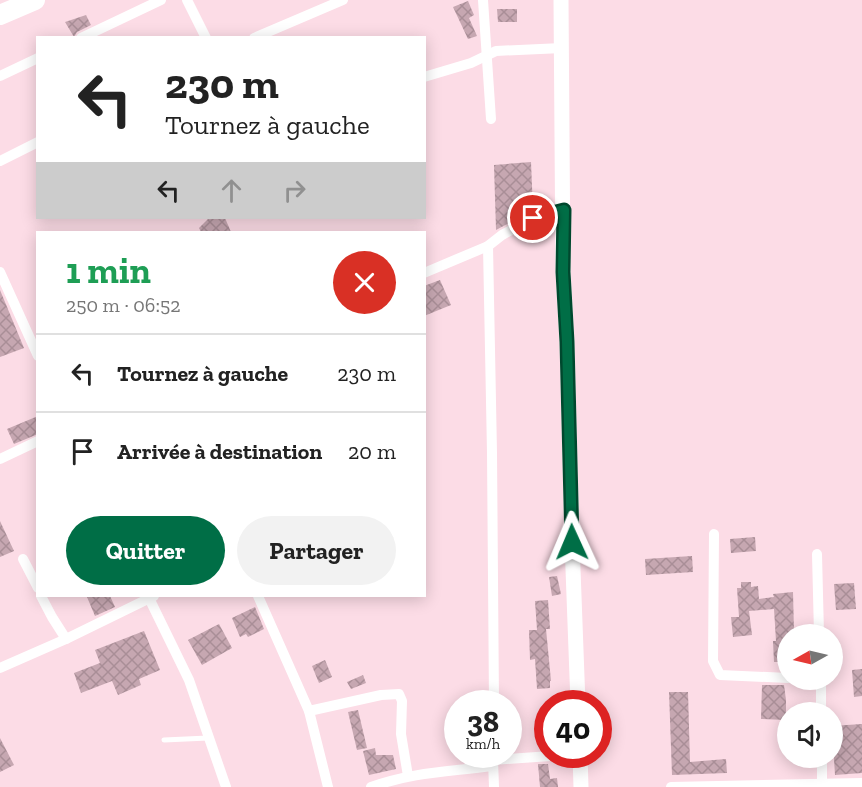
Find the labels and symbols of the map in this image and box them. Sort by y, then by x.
pin [507,192,558,243]
position arrow [540,510,604,574]
north arrow [777,624,843,690]
speed limit sign: 40 [534,690,612,768]

